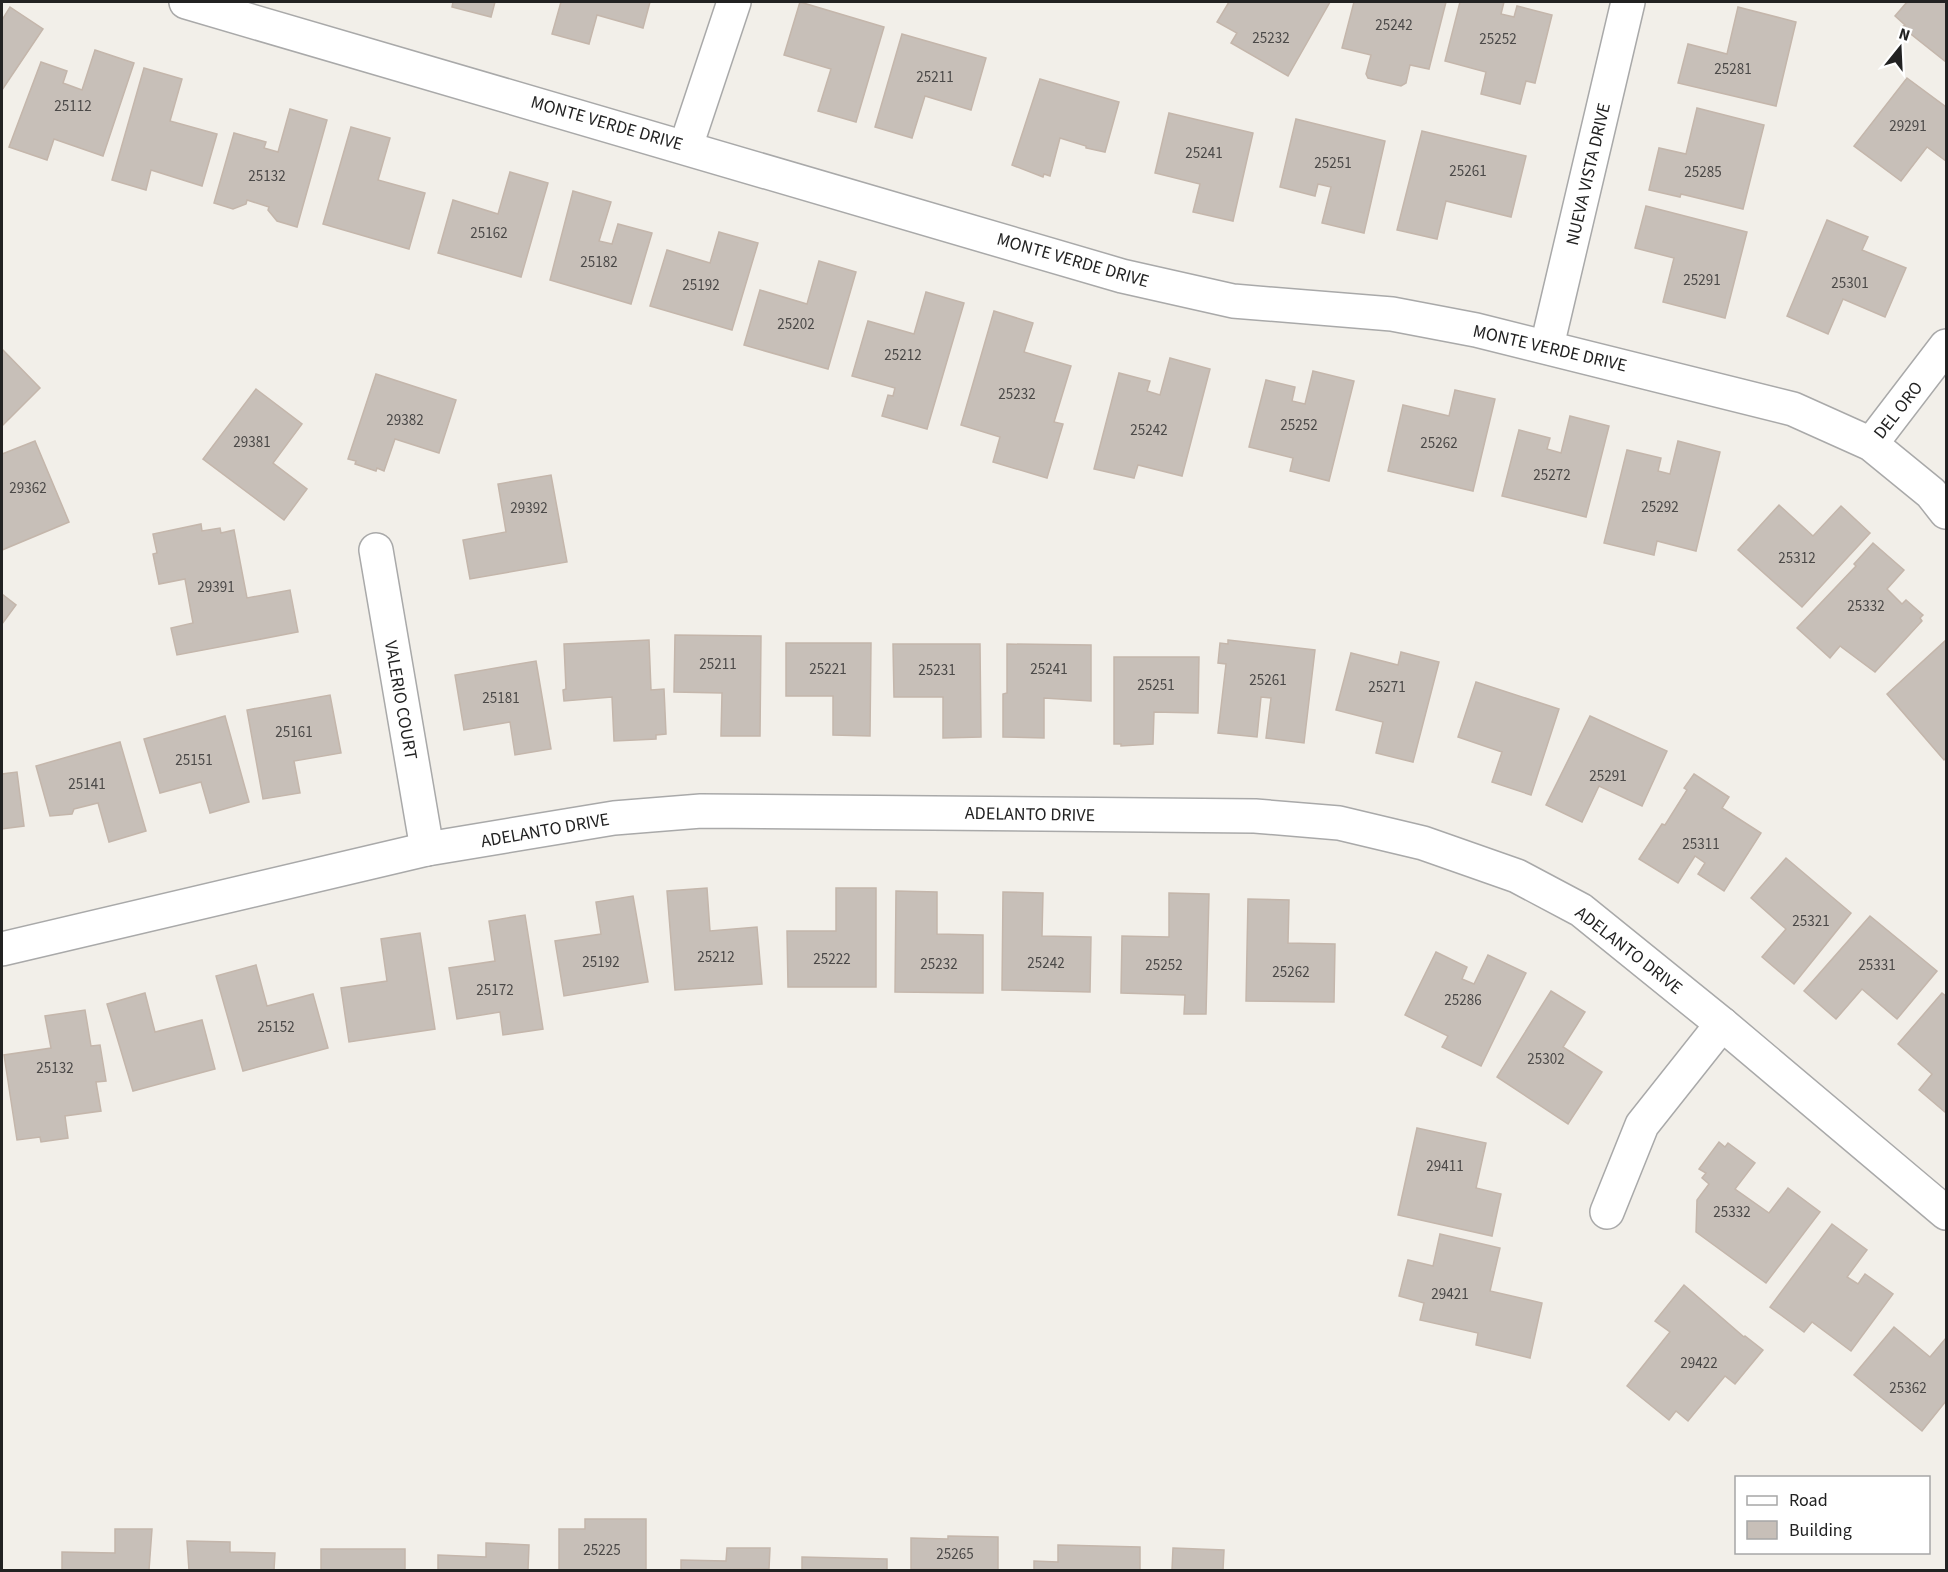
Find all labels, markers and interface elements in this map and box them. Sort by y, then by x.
house number: 25242 [1375,15,1413,36]
north arrow [1870,18,1930,78]
text: N [1896,23,1913,47]
house number: 25232 [1252,28,1290,49]
house number: 25252 [1479,29,1517,50]
house number: 25281 [1714,59,1752,80]
house number: 25211 [916,67,954,88]
street label: MONTE VERDE DRIVE [528,90,686,157]
house number: 25112 [54,96,92,117]
street label: NUEVA VISTA DRIVE [1560,100,1617,248]
house number: 29291 [1889,116,1927,137]
house number: 25241 [1185,143,1223,164]
house number: 25251 [1314,153,1352,174]
house number: 25261 [1449,161,1487,182]
house number: 25285 [1684,162,1722,183]
house number: 25132 [248,166,286,187]
house number: 25162 [470,223,508,244]
street label: MONTE VERDE DRIVE [994,227,1152,294]
house number: 25182 [580,252,618,273]
house number: 25291 [1683,270,1721,291]
house number: 25301 [1831,273,1869,294]
house number: 25192 [682,275,720,296]
house number: 25202 [777,314,815,335]
street label: MONTE VERDE DRIVE [1470,319,1629,378]
house number: 25212 [884,345,922,366]
street label: DEL ORO [1868,376,1929,444]
house number: 25232 [998,384,1036,405]
house number: 29382 [386,410,424,431]
house number: 25252 [1280,415,1318,436]
house number: 25242 [1130,420,1168,441]
house number: 29381 [233,432,271,453]
house number: 25262 [1420,433,1458,454]
house number: 25272 [1533,465,1571,486]
house number: 29362 [9,478,47,499]
house number: 25292 [1641,497,1679,518]
house number: 29392 [510,498,548,519]
house number: 25312 [1778,548,1816,569]
house number: 29391 [197,577,235,598]
house number: 25332 [1847,596,1885,617]
street label: VALERIO COURT [378,639,423,762]
house number: 25211 [699,654,737,675]
house number: 25221 [809,659,847,680]
house number: 25241 [1030,659,1068,680]
house number: 25231 [918,660,956,681]
house number: 25261 [1249,670,1287,691]
house number: 25251 [1137,675,1175,696]
house number: 25271 [1368,677,1406,698]
house number: 25181 [482,688,520,709]
house number: 25161 [275,722,313,743]
house number: 25151 [175,750,213,771]
house number: 25291 [1589,766,1627,787]
house number: 25141 [68,774,106,795]
street label: ADELANTO DRIVE [965,801,1095,828]
street label: ADELANTO DRIVE [479,807,611,854]
house number: 25311 [1682,834,1720,855]
street label: ADELANTO DRIVE [1570,900,1688,1000]
house number: 25321 [1792,911,1830,932]
house number: 25212 [697,947,735,968]
house number: 25222 [813,949,851,970]
house number: 25192 [582,952,620,973]
house number: 25242 [1027,953,1065,974]
house number: 25232 [920,954,958,975]
house number: 25252 [1145,955,1183,976]
house number: 25331 [1858,955,1896,976]
house number: 25262 [1272,962,1310,983]
house number: 25172 [476,980,514,1001]
house number: 25286 [1444,990,1482,1011]
house number: 25152 [257,1017,295,1038]
house number: 25302 [1527,1049,1565,1070]
house number: 25132 [36,1058,74,1079]
house number: 29411 [1426,1156,1464,1177]
house number: 25332 [1713,1202,1751,1223]
house number: 29421 [1431,1284,1469,1305]
house number: 29422 [1680,1353,1718,1374]
house number: 25362 [1889,1378,1927,1399]
legend [1735,1476,1930,1554]
text: Road [1789,1488,1828,1513]
text: Building [1789,1518,1852,1543]
house number: 25225 [583,1540,621,1561]
house number: 25265 [936,1544,974,1565]

